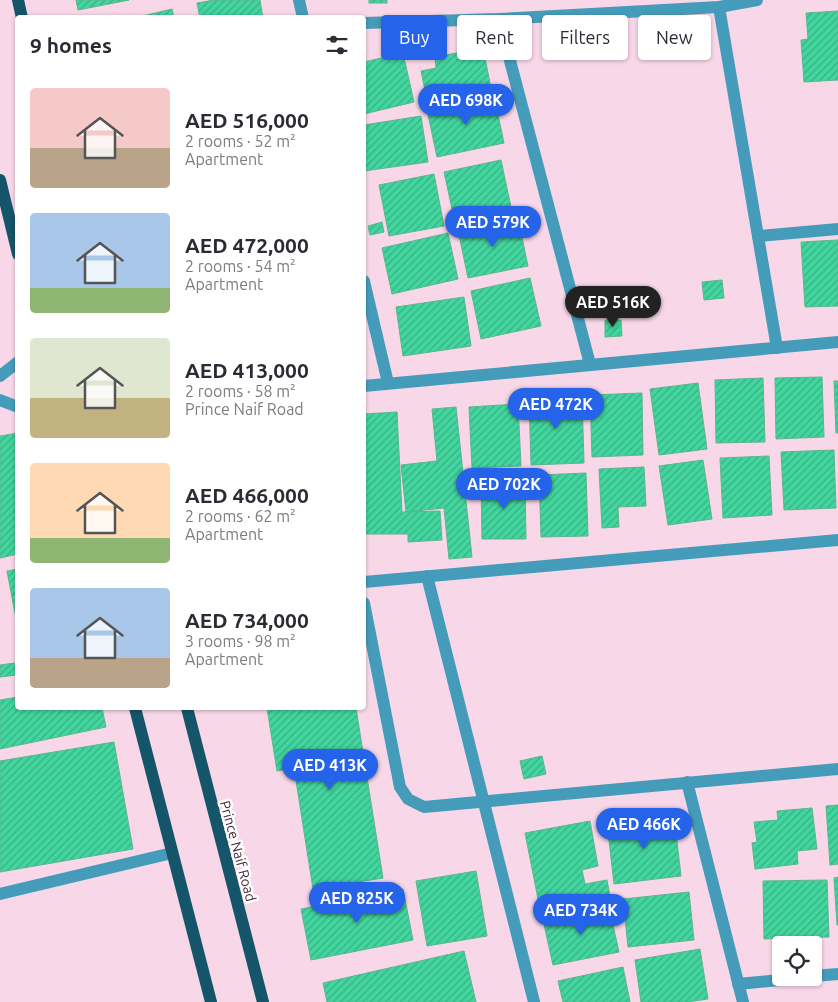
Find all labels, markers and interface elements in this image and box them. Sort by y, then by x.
chip: Buy [381,15,447,60]
chip: Rent [457,15,532,60]
chip: Filters [542,15,628,60]
chip: New [638,15,711,60]
icon: filters [323,31,351,59]
text: 9 homes [30,33,112,57]
pin: AED 698K [414,84,518,126]
text: AED 698K [429,91,503,109]
icon: home [70,108,130,168]
text: AED 516,000 [185,108,309,132]
text: 2 rooms · 52 m² [185,132,296,150]
text: Apartment [185,150,263,168]
pin: AED 579K [441,206,545,248]
text: AED 579K [456,213,530,231]
icon: home [70,233,130,293]
text: AED 472,000 [185,233,309,257]
text: 2 rooms · 54 m² [185,257,296,275]
text: Apartment [185,275,263,293]
pin: AED 516K [561,286,665,328]
text: AED 516K [576,293,650,311]
icon: home [70,358,130,418]
text: AED 413,000 [185,358,309,382]
text: 2 rooms · 58 m² [185,382,296,400]
pin: AED 472K [504,388,608,430]
text: AED 472K [519,395,593,413]
text: Prince Naif Road [185,400,304,418]
pin: AED 702K [452,468,556,510]
text: AED 702K [467,475,541,493]
icon: home [70,483,130,543]
text: AED 466,000 [185,483,309,507]
text: 2 rooms · 62 m² [185,507,296,525]
text: Apartment [185,525,263,543]
icon: home [70,608,130,668]
text: AED 734,000 [185,608,309,632]
text: 3 rooms · 98 m² [185,632,296,650]
text: Apartment [185,650,263,668]
pin: AED 413K [278,748,382,791]
text: AED 413K [293,756,367,774]
street label: Prince Naif Road [217,799,259,903]
pin: AED 466K [592,808,696,850]
text: AED 466K [607,815,681,833]
pin: AED 825K [305,882,409,924]
text: AED 825K [320,889,394,907]
pin: AED 734K [529,894,633,936]
text: AED 734K [544,901,618,919]
map controls [772,936,822,986]
button: locate [772,936,822,986]

